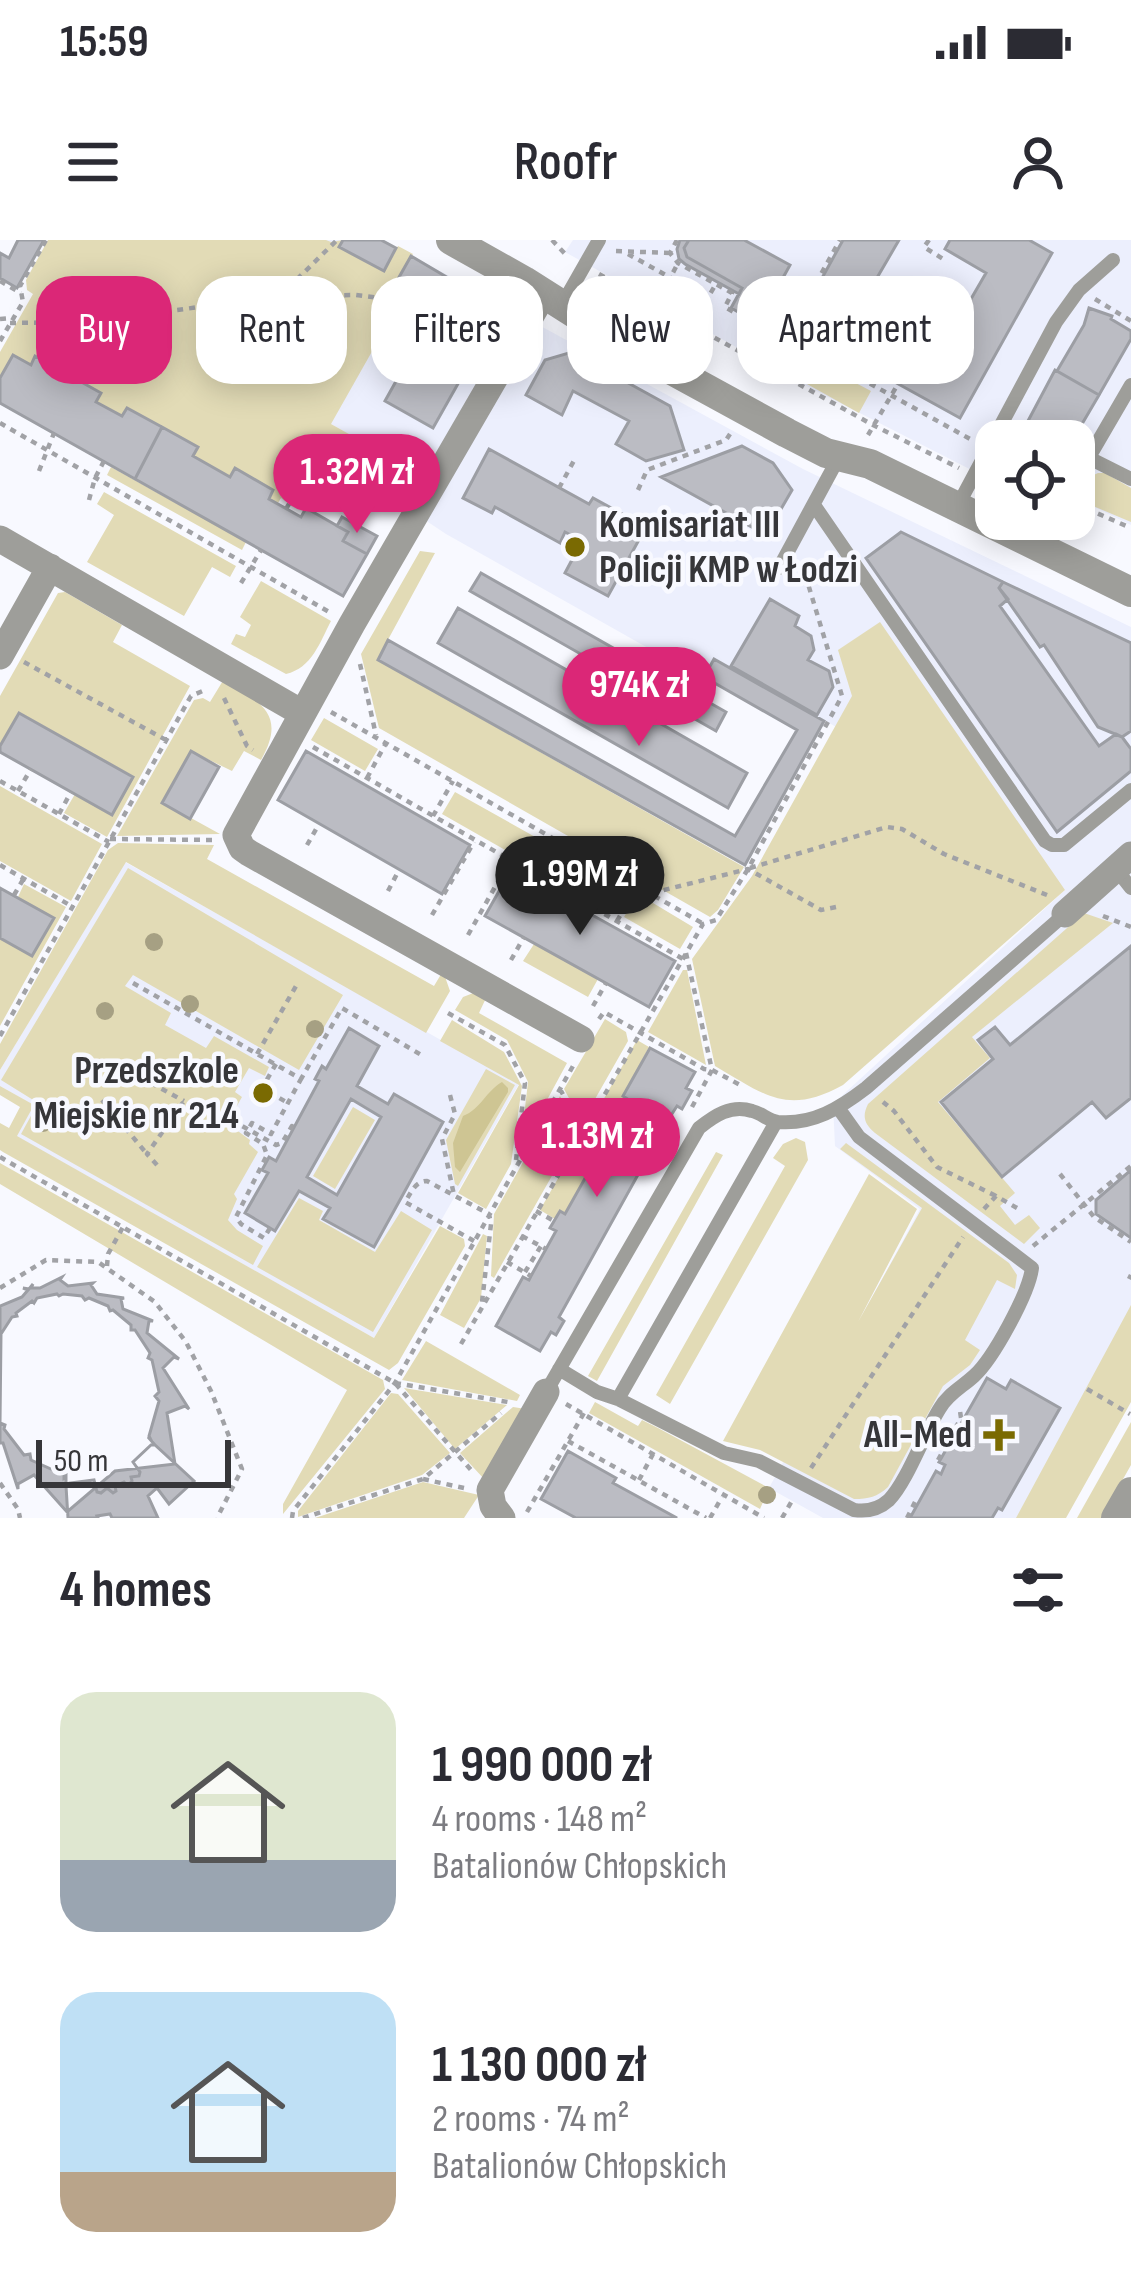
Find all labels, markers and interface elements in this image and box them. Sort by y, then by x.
text: 15:59 [60,15,149,70]
icon: menu [60,129,126,195]
icon: person [1005,129,1071,195]
text: Roofr [514,130,617,195]
chip: Buy [36,276,172,384]
chip: Rent [196,276,347,384]
chip: Filters [371,276,543,384]
chip: New [567,276,713,384]
chip: Apartment [737,276,974,384]
map controls [975,420,1095,540]
button: locate [975,420,1095,540]
pin: 1.32M zł [233,434,481,536]
text: 1.32M zł [300,449,414,496]
place label: Komisariat III Policji KMP w Łodzi [599,502,858,594]
marker: Komisariat III Policji KMP w Łodzi [562,534,588,560]
pin: 974K zł [528,647,750,749]
text: 974K zł [589,662,689,709]
pin: 1.99M zł [456,836,704,938]
text: 1.99M zł [522,851,638,898]
place label: Przedszkole Miejskie nr 214 [34,1048,239,1140]
marker: Przedszkole Miejskie nr 214 [250,1080,276,1106]
pin: 1.13M zł [473,1098,721,1200]
text: 1.13M zł [541,1113,653,1160]
place label: All-Med [863,1412,972,1459]
marker: All-Med [983,1419,1015,1451]
scale bar [36,1434,231,1487]
text: 50 m [54,1441,108,1481]
icon: filters [1005,1557,1071,1623]
text: 4 homes [60,1560,212,1621]
text: 1 990 000 zł [432,1735,651,1796]
icon: home [156,1740,300,1884]
text: 4 rooms · 148 m² [432,1796,647,1843]
text: Batalionów Chłopskich [432,1843,727,1890]
text: 1 130 000 zł [432,2035,646,2096]
icon: home [156,2040,300,2184]
text: 2 rooms · 74 m² [432,2096,630,2143]
text: Batalionów Chłopskich [432,2143,727,2190]

